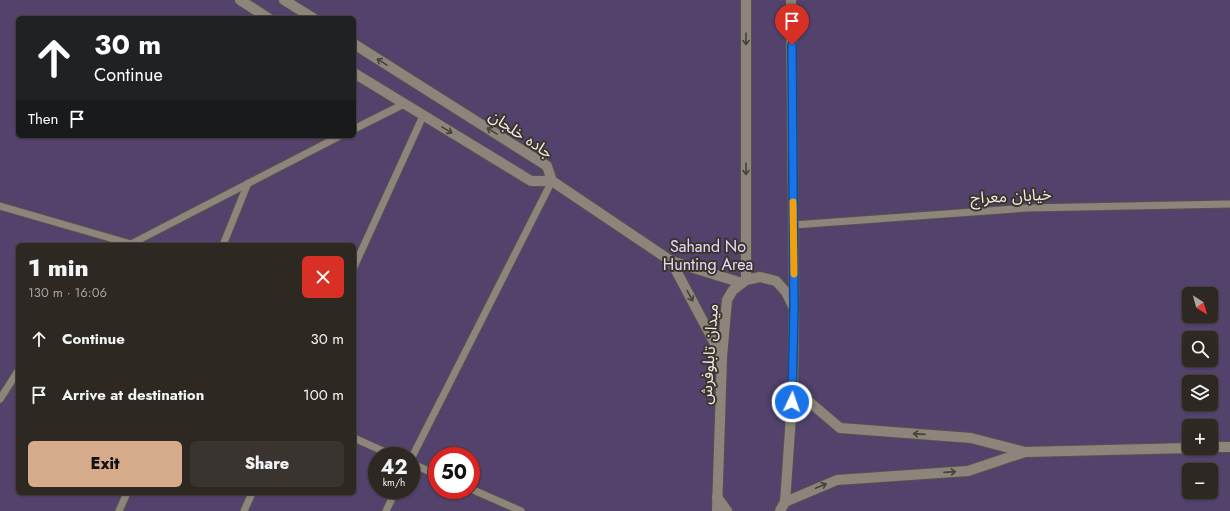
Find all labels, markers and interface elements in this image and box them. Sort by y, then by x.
pin [775,4,809,45]
icon: arrive [781,10,803,32]
text: 30 m [94,24,161,65]
icon: ahead [28,32,80,84]
one-way arrow [742,32,750,45]
one-way arrow [377,58,388,66]
text: Continue [94,62,163,88]
street label: جاده خلجان [484,104,558,164]
text: Then [28,108,58,130]
icon: arrive [66,108,88,130]
one-way arrow [441,127,453,135]
one-way arrow [486,127,498,135]
one-way arrow [742,162,750,175]
street label: خیابان معراج [970,182,1052,211]
park label: Sahand No Hunting Area [663,235,753,276]
text: 1 min [28,250,89,285]
button: close [302,256,344,298]
text: 130 m · 16:06 [28,283,107,302]
north arrow [1182,287,1218,323]
map controls [1182,287,1218,499]
one-way arrow [686,290,694,302]
street label: میدان تابلوفرش [694,303,724,405]
icon: ahead [28,328,50,350]
text: Continue [62,328,125,350]
text: 30 m [311,328,344,350]
button: search [1182,331,1218,367]
button: layers [1182,375,1218,411]
position arrow [771,381,813,423]
icon: arrive [28,384,50,406]
text: Arrive at destination [62,384,204,406]
text: 100 m [303,384,344,406]
button: + [1182,419,1218,455]
one-way arrow [913,430,926,438]
button: Exit [28,441,182,487]
button: Share [190,441,344,487]
speed limit sign: 50 [428,447,480,499]
text: 42 [380,453,408,482]
button: − [1182,463,1218,499]
one-way arrow [943,468,956,475]
text: km/h [383,475,405,490]
one-way arrow [815,482,827,490]

